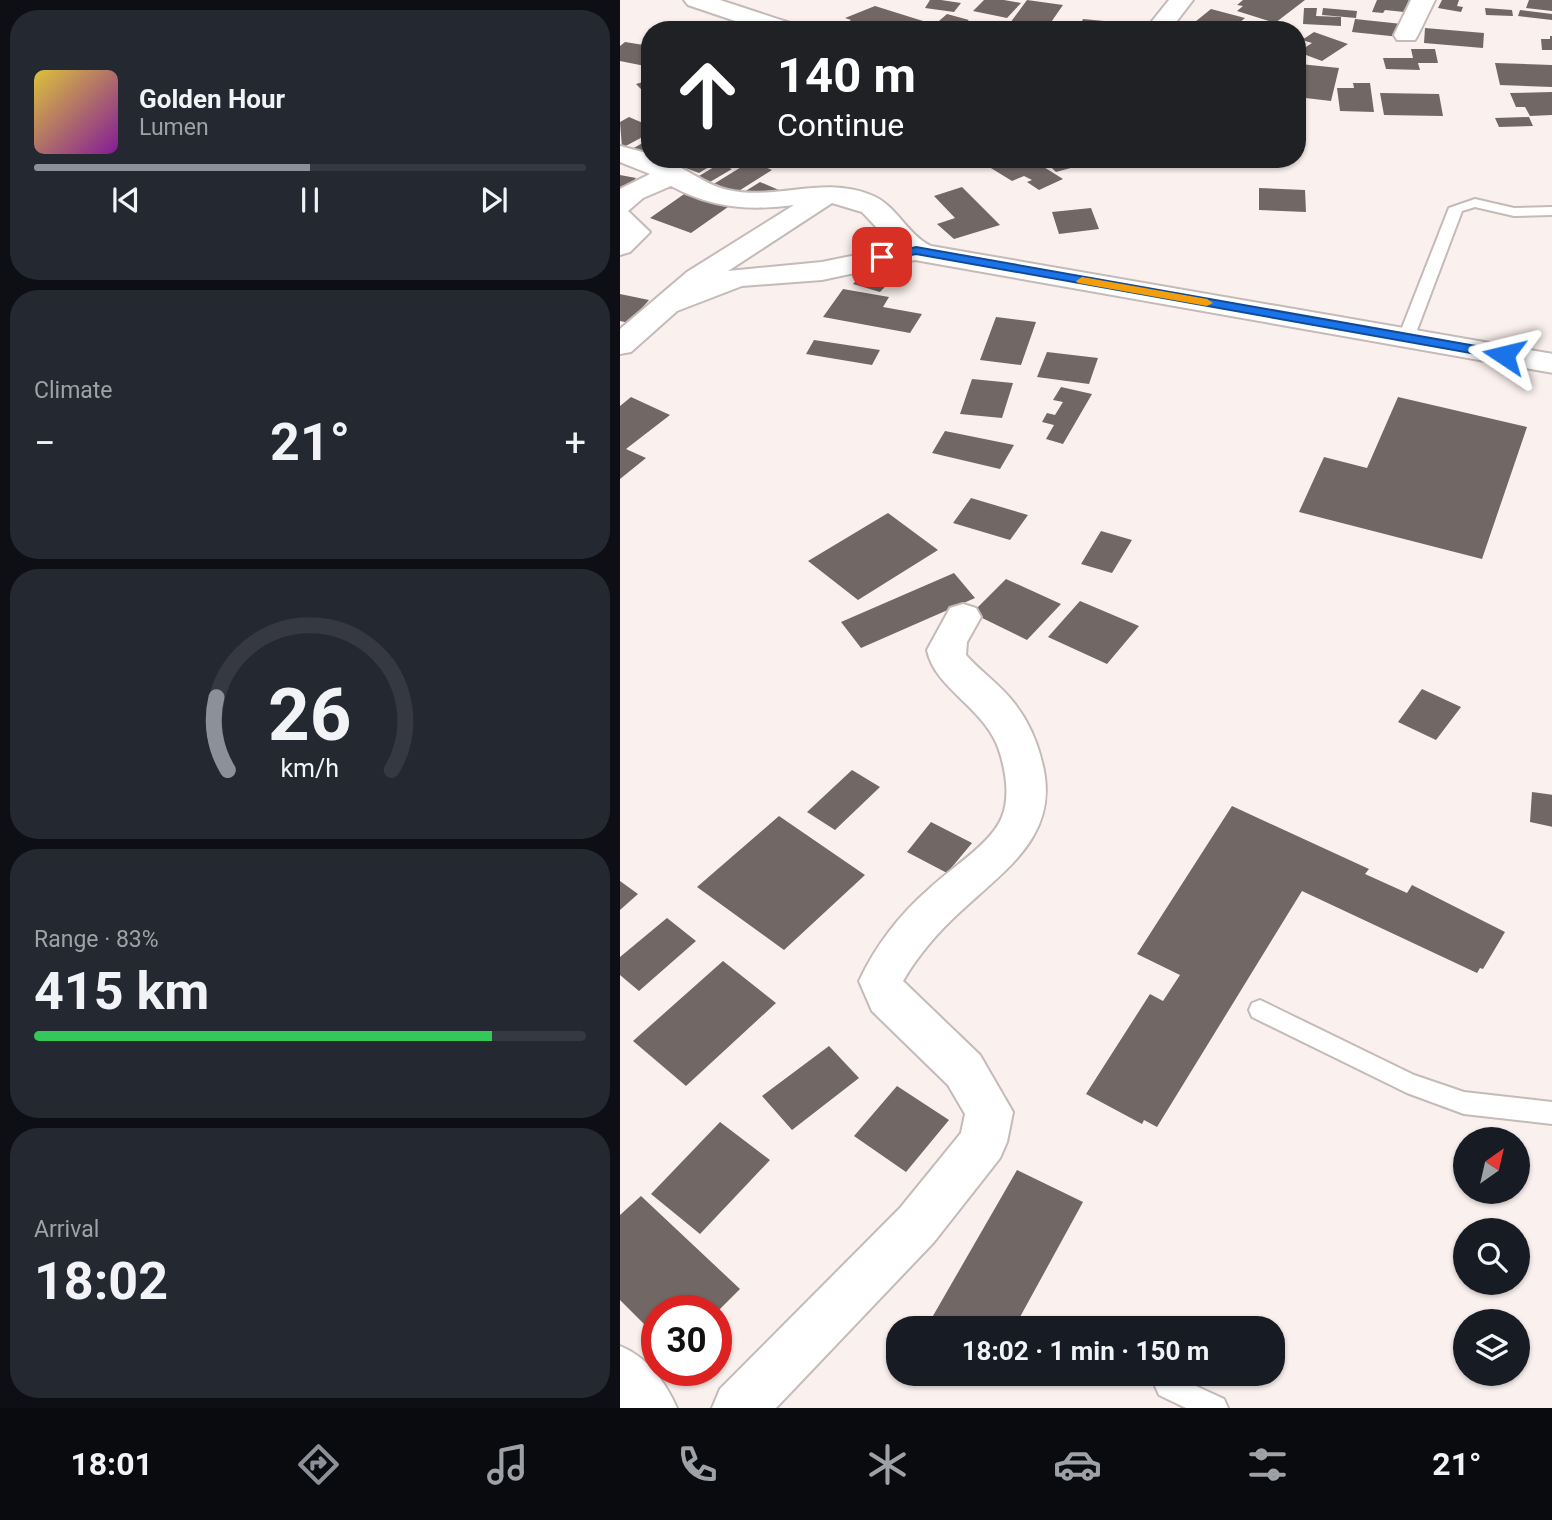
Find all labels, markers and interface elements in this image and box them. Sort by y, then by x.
text: 140 m [777,47,916,104]
icon: ahead [662,49,753,140]
text: Golden Hour [139,84,285,114]
text: Continue [777,106,904,144]
text: Lumen [139,114,209,141]
icon: previous [107,181,145,219]
icon: pause [291,181,329,219]
icon: next [475,181,513,219]
pin [852,227,912,287]
icon: arrive [863,238,901,276]
position arrow [1467,318,1541,392]
text: Climate [34,377,113,404]
text: 21° [270,412,350,473]
text: − [34,421,56,465]
text: + [564,421,586,465]
text: 26 [268,672,352,758]
text: km/h [281,754,339,783]
text: Range · 83% [34,926,159,953]
text: 415 km [34,961,209,1022]
north arrow [1453,1127,1530,1204]
map controls [1453,1127,1530,1386]
text: Arrival [34,1216,99,1243]
button: search [1453,1218,1530,1295]
text: 18:02 [34,1251,168,1312]
speed limit sign: 30 [641,1295,732,1386]
button: layers [1453,1309,1530,1386]
text: 18:02 · 1 min · 150 m [962,1336,1209,1366]
icon: directions [294,1440,343,1489]
icon: music [483,1440,532,1489]
icon: phone [673,1440,722,1489]
icon: climate [863,1440,912,1489]
icon: car [1053,1440,1102,1489]
icon: filters [1243,1440,1292,1489]
text: 18:01 [70,1445,153,1483]
text: 21° [1432,1445,1482,1483]

